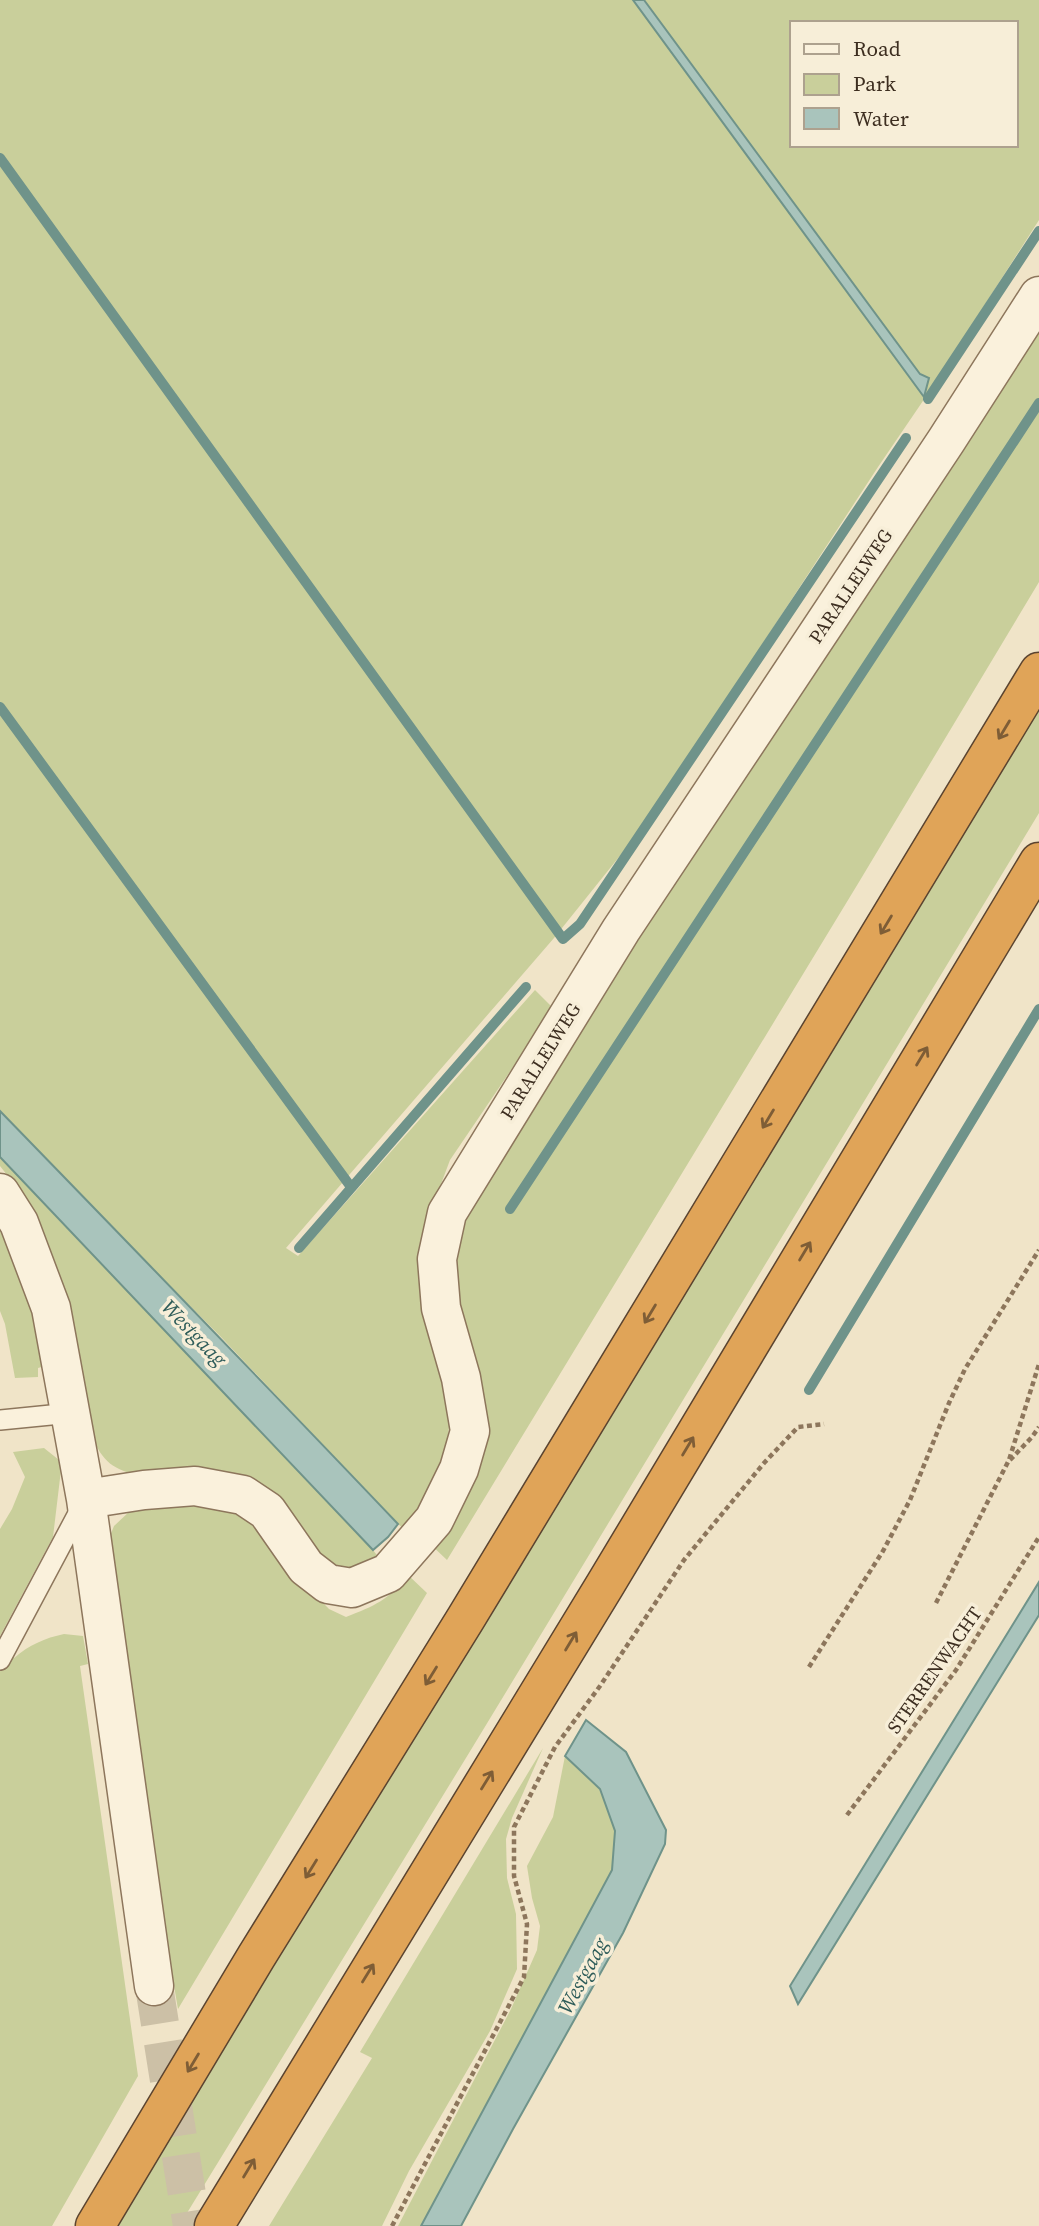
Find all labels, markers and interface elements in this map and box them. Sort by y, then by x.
legend [790,21,1018,147]
text: Road [853,34,901,63]
text: Park [853,69,897,98]
text: Water [853,104,909,133]
street label: PARALLELWEG [802,524,898,648]
one-way arrow [996,720,1011,739]
one-way arrow [878,914,892,934]
street label: PARALLELWEG [494,998,586,1124]
one-way arrow [916,1047,930,1067]
one-way arrow [761,1109,775,1129]
one-way arrow [799,1242,813,1262]
water label: Westgaag [155,1293,234,1373]
one-way arrow [643,1303,657,1323]
one-way arrow [682,1437,696,1457]
street label: STERRENWACHT [881,1601,988,1739]
one-way arrow [564,1632,578,1652]
one-way arrow [423,1665,437,1685]
one-way arrow [480,1770,494,1790]
one-way arrow [303,1859,317,1879]
water label: Westgaag [550,1932,615,2019]
one-way arrow [361,1964,375,1984]
one-way arrow [185,2053,199,2073]
one-way arrow [242,2158,256,2178]

